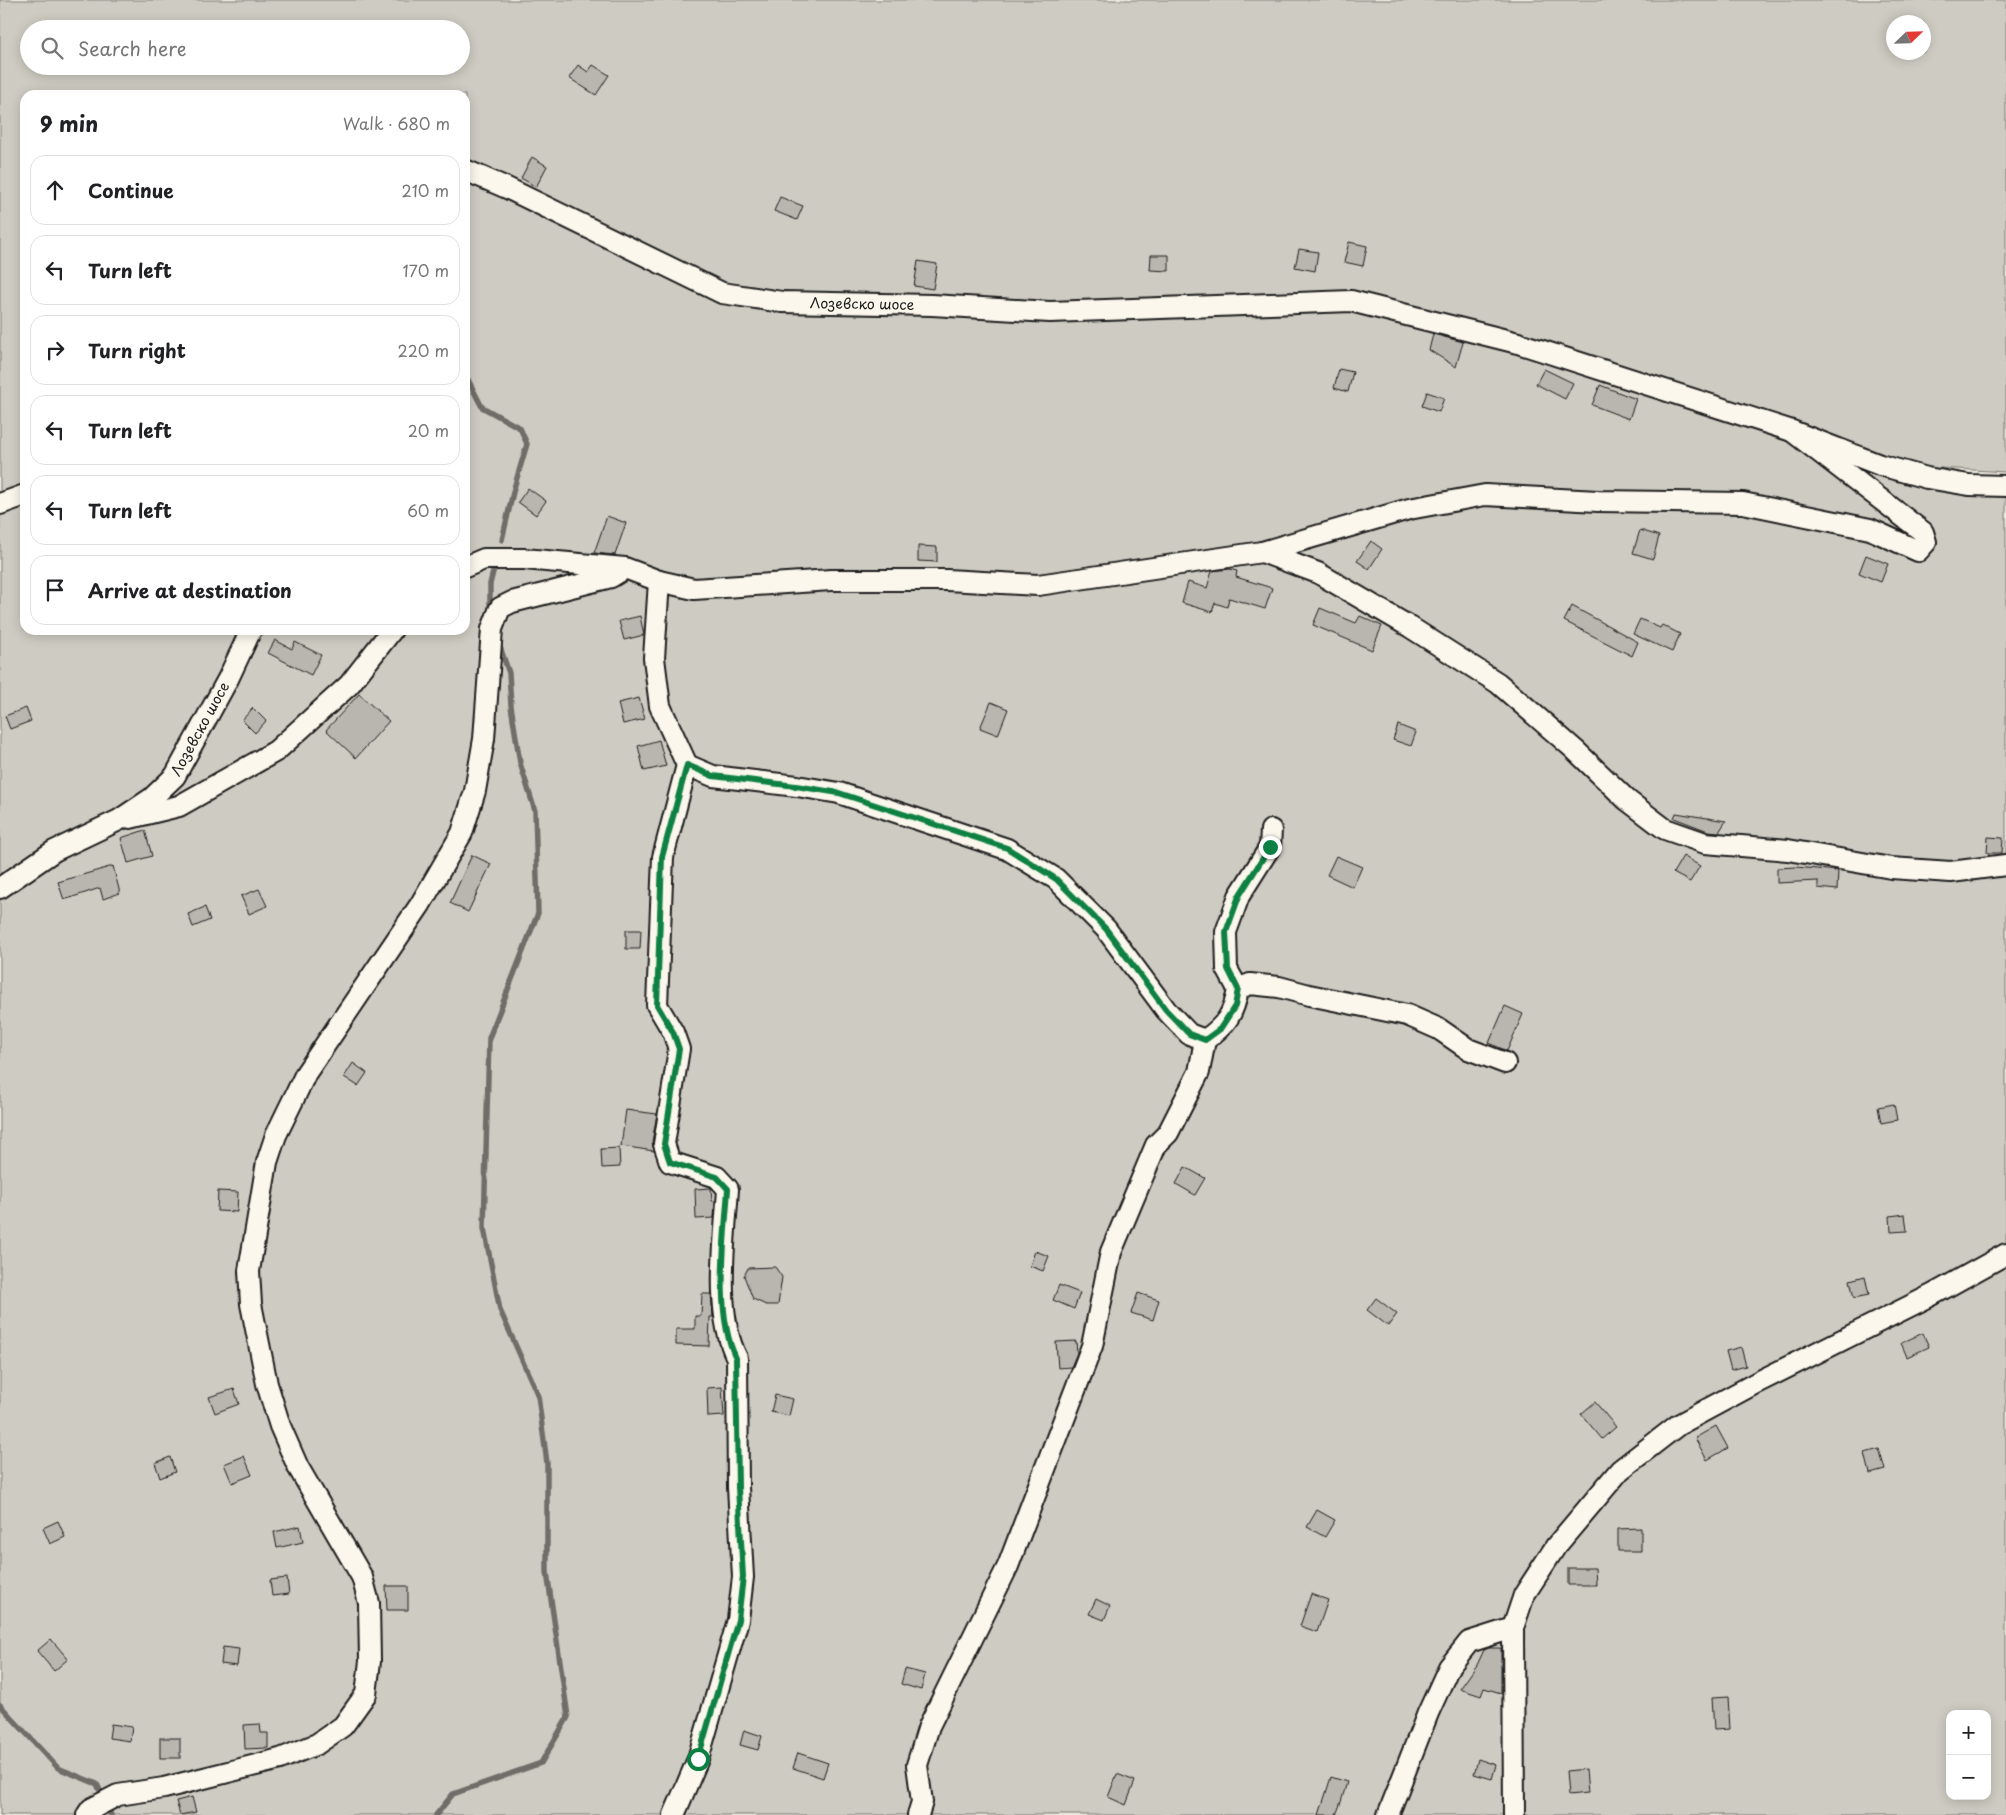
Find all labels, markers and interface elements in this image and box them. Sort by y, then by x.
north arrow [1886,15,1931,60]
search box [20,20,470,75]
icon: search [38,34,66,62]
text: Search here [78,34,187,62]
text: 9 min [40,107,98,139]
text: Walk · 680 m [343,111,450,135]
icon: ahead [41,176,69,204]
text: Continue [88,176,174,204]
text: 210 m [401,178,449,202]
icon: left [41,256,69,284]
text: Turn left [88,256,172,284]
text: 170 m [403,258,449,282]
street label: Лозевско шосе [810,292,915,315]
icon: right [41,336,69,364]
text: Turn right [88,336,186,364]
text: 220 m [398,338,449,362]
icon: left [41,416,69,444]
text: Turn left [88,416,172,444]
text: 20 m [408,418,449,442]
icon: left [41,496,69,524]
text: Turn left [88,496,172,524]
text: 60 m [407,498,449,522]
icon: arrive [41,576,69,604]
text: Arrive at destination [88,576,292,604]
street label: Лозевско шосе [165,678,234,780]
route end [1259,836,1282,859]
map controls [1946,1710,1991,1800]
button: + [1946,1710,1991,1755]
route start [687,1748,710,1771]
button: − [1946,1755,1991,1800]

